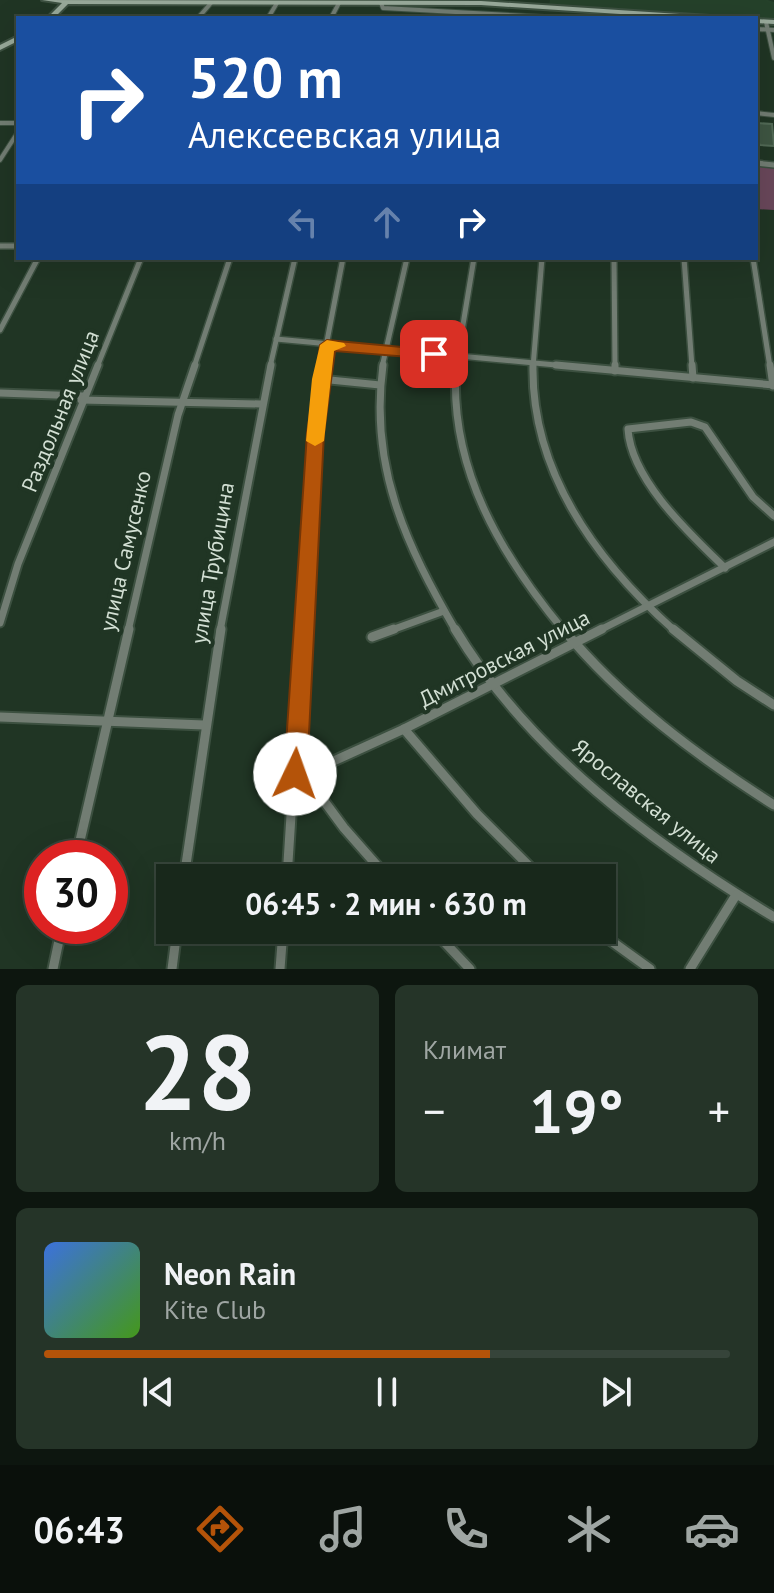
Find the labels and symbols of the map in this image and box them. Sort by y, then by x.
pin [400,320,468,388]
street label: Раздольная улица [15,326,105,496]
street label: улица Самусенко [93,468,157,634]
street label: улица Трубицина [184,480,240,646]
street label: Дмитровская улица [414,603,594,713]
position arrow [253,732,337,816]
street label: Ярославская улица [567,733,727,869]
speed limit sign: 30 [24,840,128,944]

